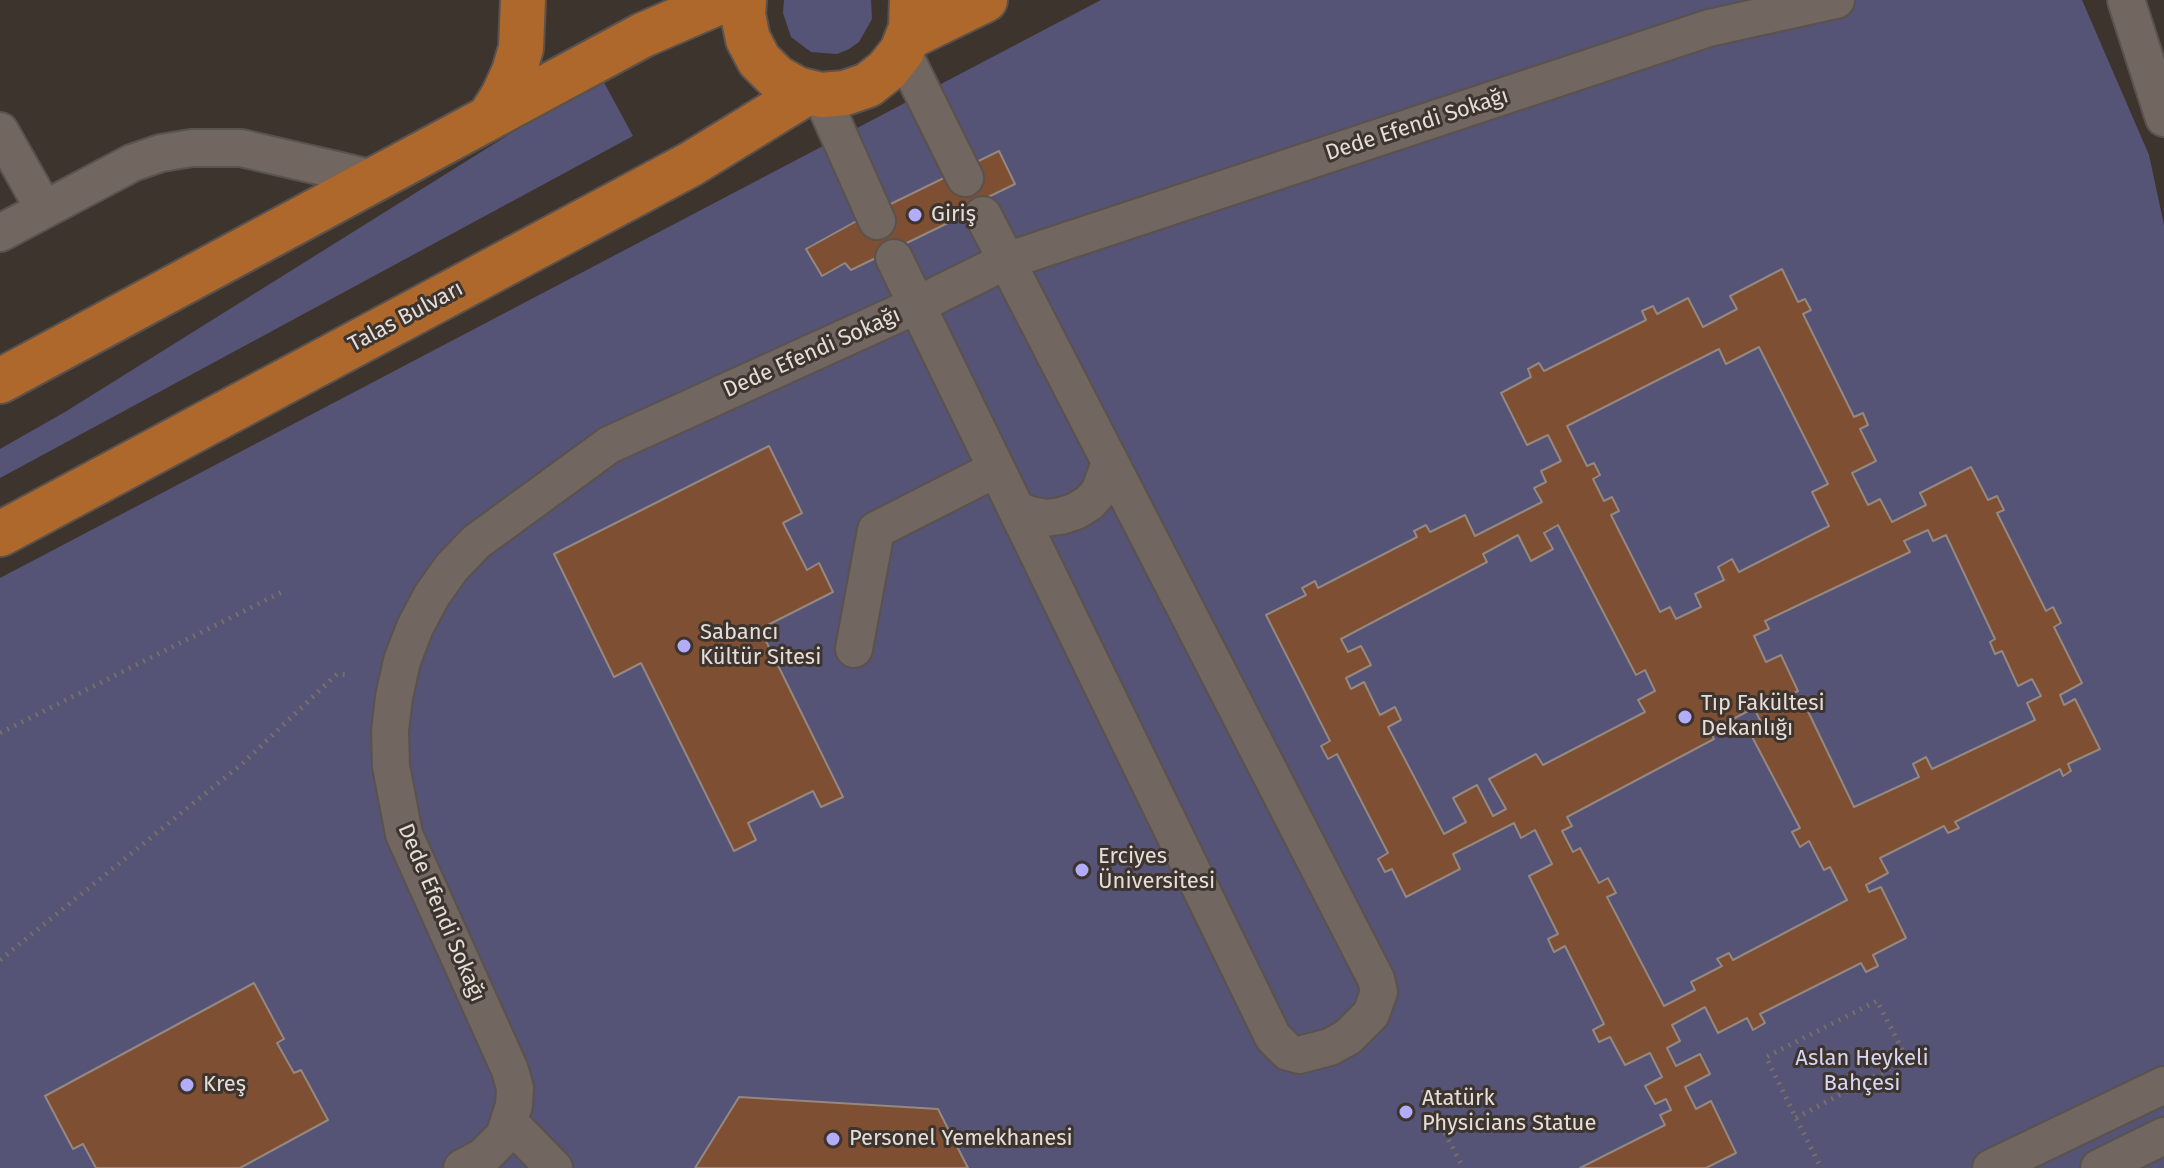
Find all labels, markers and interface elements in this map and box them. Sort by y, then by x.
street label: Dede Efendi Sokağı [1322,83,1512,167]
place label: Giriş [931,202,976,228]
marker: Giriş [906,206,924,224]
street label: Talas Bulvarı [344,276,468,358]
street label: Dede Efendi Sokağı [719,302,905,404]
place label: Sabancı Kültür Sitesi [700,620,821,672]
marker: Sabancı Kültür Sitesi [675,637,693,655]
place label: Tıp Fakültesi Dekanlığı [1701,691,1825,742]
marker: Tıp Fakültesi Dekanlığı [1676,708,1694,726]
street label: Dede Efendi Sokağı [392,820,490,1006]
place label: Erciyes Üniversitesi [1098,844,1215,896]
marker: Erciyes Üniversitesi [1073,861,1091,879]
park label: Aslan Heykeli Bahçesi [1795,1046,1929,1098]
place label: Kreş [203,1072,246,1098]
marker: Kreş [178,1076,196,1094]
place label: Atatürk Physicians Statue [1422,1086,1596,1138]
marker: Atatürk Physicians Statue [1397,1103,1415,1121]
place label: Personel Yemekhanesi [849,1126,1073,1152]
marker: Personel Yemekhanesi [824,1130,842,1148]

